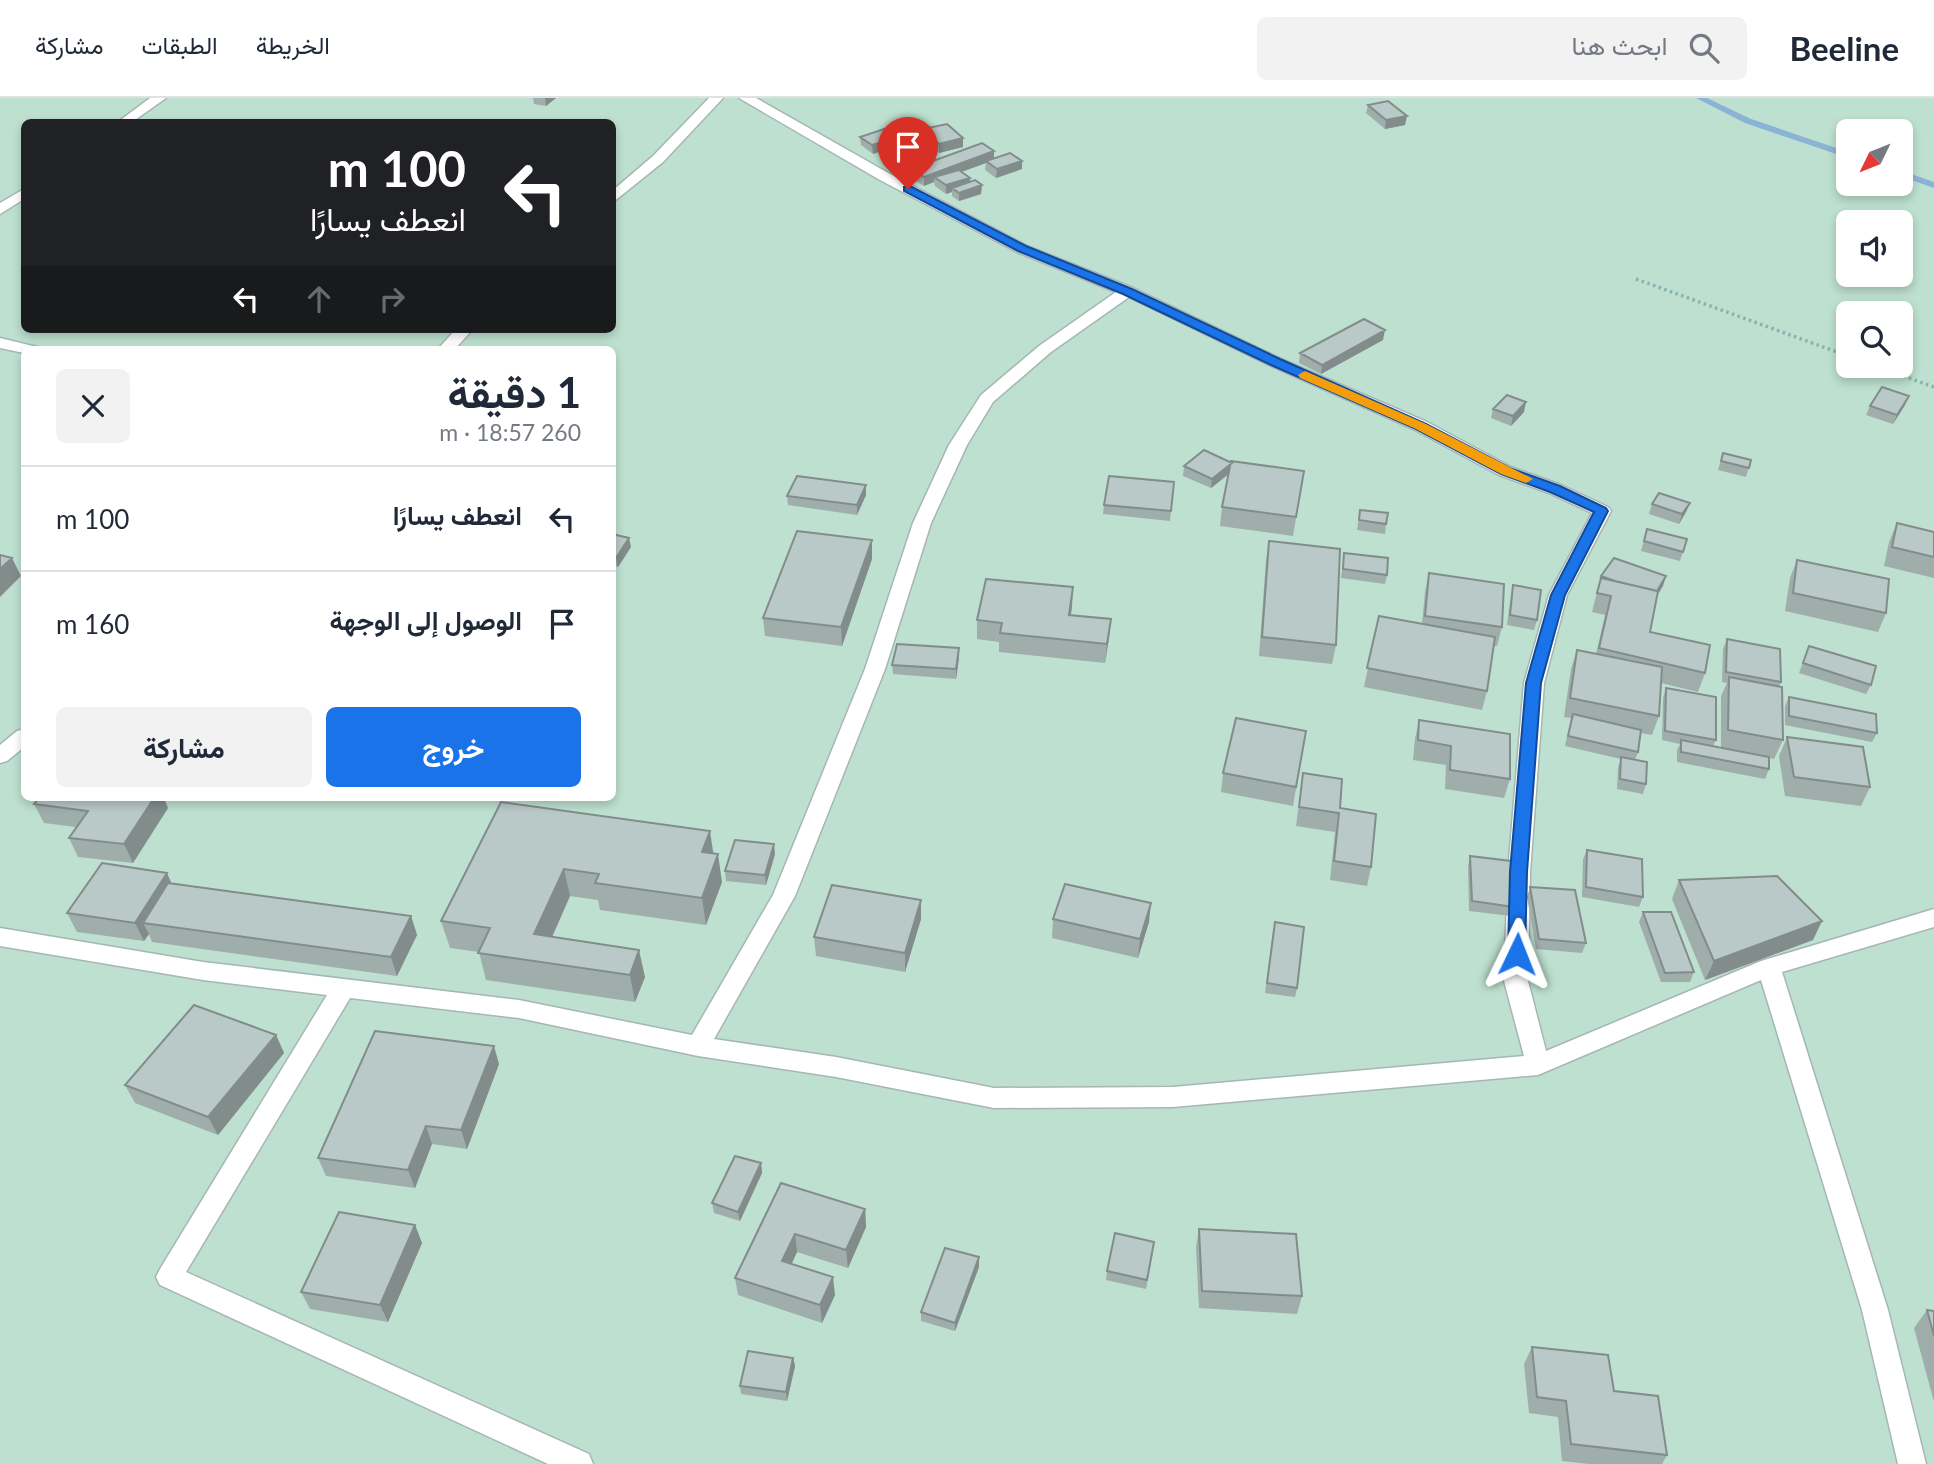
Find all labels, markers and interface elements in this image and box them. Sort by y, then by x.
search box [1257,17,1747,80]
text: Beeline [1789,28,1899,68]
text: ابحث هنا [1572,29,1667,61]
icon: search [1685,29,1723,67]
text: مشاركة [35,30,103,59]
text: الطبقات [141,30,218,59]
text: الخريطة [256,30,330,59]
pin [878,117,938,189]
north arrow [1836,119,1913,196]
map controls [1836,119,1913,378]
icon: arrive [889,128,927,166]
text: 100 m [328,139,466,197]
icon: left [490,147,581,238]
text: انعطف يسارًا [310,199,466,238]
button: sound [1836,210,1913,287]
icon: left [227,280,265,318]
icon: ahead [300,280,338,318]
icon: right [373,280,411,318]
button: search [1836,301,1913,378]
text: 1 دقيقة [447,367,581,417]
button: close [56,369,130,443]
text: 260 m · 18:57 [439,418,581,446]
text: انعطف يسارًا [393,499,522,531]
icon: left [543,500,581,538]
text: 100 m [56,503,129,535]
text: الوصول إلى الوجهة [330,604,522,636]
icon: arrive [543,605,581,643]
text: 160 m [56,608,129,640]
button: مشاركة [56,707,312,787]
button: خروج [326,707,581,787]
position arrow [1480,917,1554,991]

